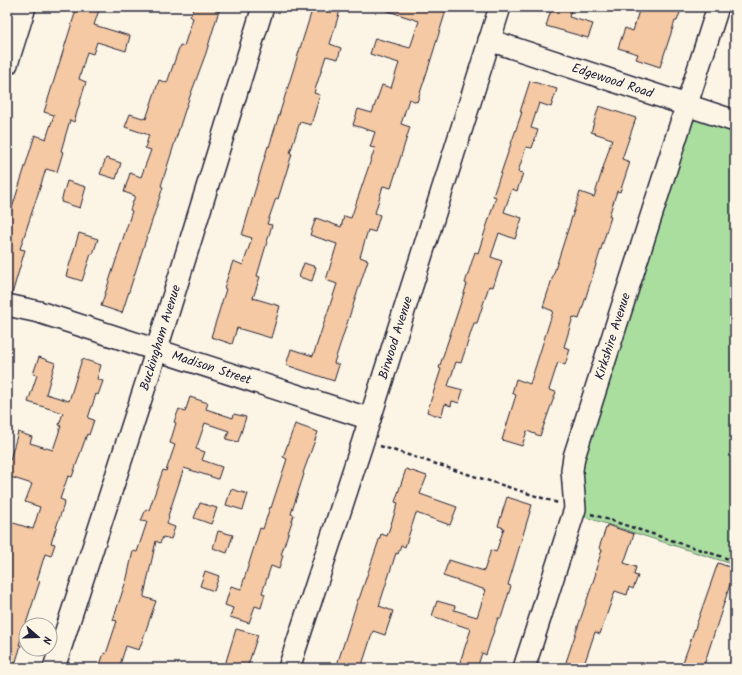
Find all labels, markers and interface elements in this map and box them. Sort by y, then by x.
street label: Edgewood Road [569,57,656,104]
street label: Buckingham Avenue [134,282,187,393]
street label: Kirkshire Avenue [589,290,636,383]
street label: Birwood Avenue [373,293,419,382]
street label: Madison Street [169,345,255,391]
north arrow [18,617,58,657]
text: N [37,634,56,646]

